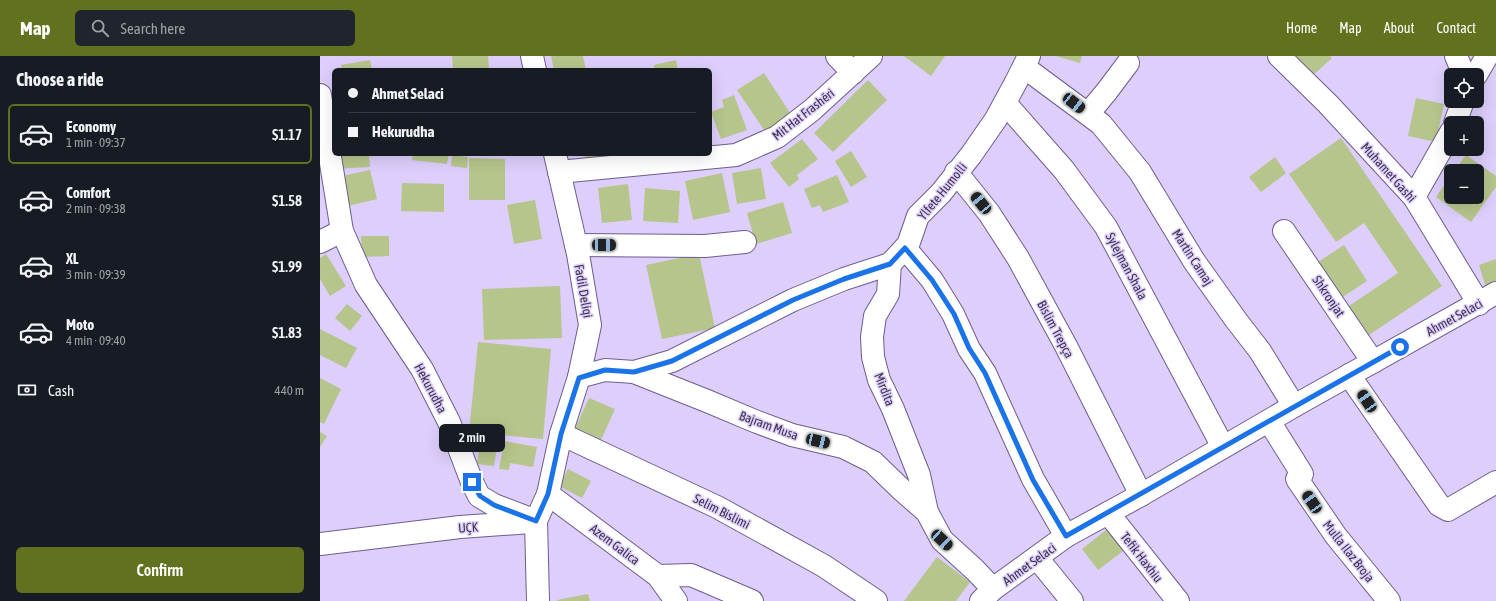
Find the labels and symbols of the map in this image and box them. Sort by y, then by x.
street label: Mit Hat Frashëri [769,86,837,143]
car [1061,91,1087,115]
street label: Muhamet Gashi [1358,139,1419,205]
street label: Ylfete Humolli [915,160,970,223]
car [969,190,993,216]
street label: Martin Camaj [1169,227,1216,288]
street label: Sylejman Shala [1103,230,1150,302]
car [592,239,616,251]
street label: Fadil Deliqi [571,263,596,319]
street label: Shkronjat [1309,273,1348,320]
street label: Ahmet Selaci [1423,296,1485,339]
street label: Bislim Trepça [1034,298,1077,361]
route start [1391,338,1409,356]
street label: Hekurudha [411,361,450,416]
street label: Mirdita [871,370,898,408]
car [1355,388,1379,414]
street label: Bajram Musa [737,408,800,443]
callout: 2 min [439,424,505,452]
car [805,432,831,450]
route end [463,473,481,491]
car [1300,489,1324,515]
street label: Selim Bislimi [691,491,753,532]
street label: Mulla Ilaz Broja [1320,517,1377,585]
street label: UÇK [458,519,479,536]
street label: Azem Galica [587,521,642,568]
car [929,527,955,553]
street label: Tefik Haxhiu [1117,529,1166,585]
street label: Ahmet Selaci [1000,540,1059,589]

